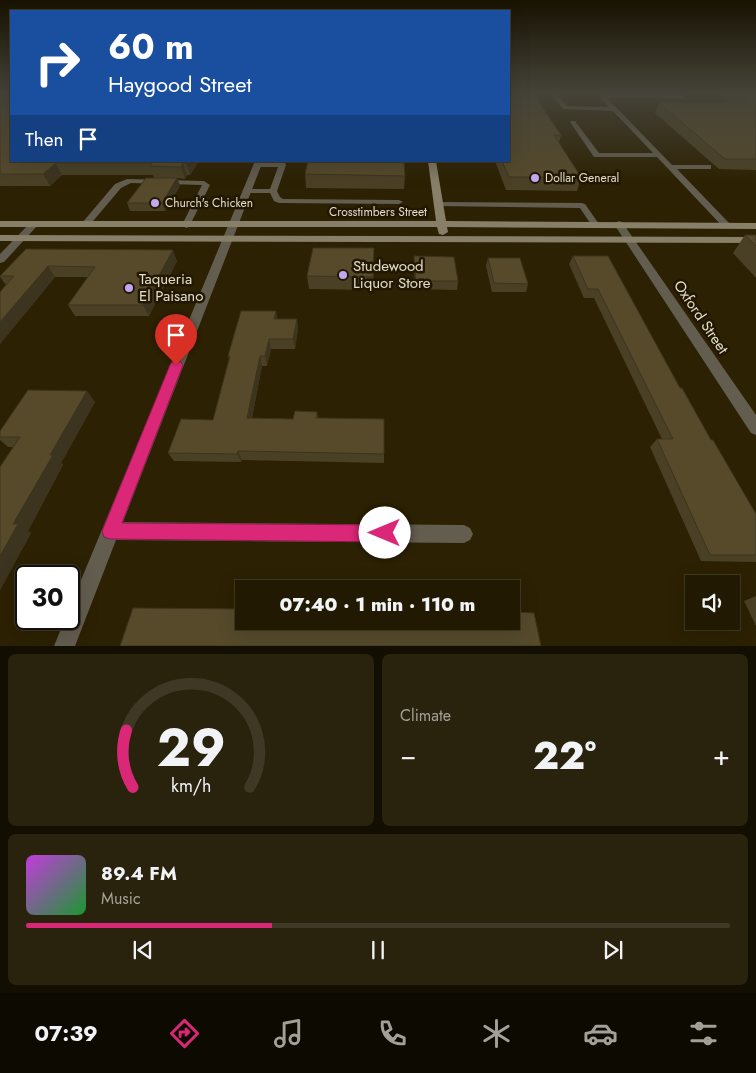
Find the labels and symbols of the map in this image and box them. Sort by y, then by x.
place label: Dollar General [545,169,619,187]
marker: Dollar General [529,172,541,184]
place label: Church's Chicken [165,194,253,212]
marker: Church's Chicken [149,197,161,209]
street label: Crosstimbers Street [329,203,427,221]
place label: Studewood Liquor Store [353,255,431,294]
place label: Taqueria El Paisano [139,268,203,307]
marker: Studewood Liquor Store [337,269,349,281]
street label: Oxford Street [668,276,734,359]
marker: Taqueria El Paisano [123,282,135,294]
pin [155,314,197,365]
position arrow [358,506,410,558]
speed limit sign: 30 [15,565,80,630]

